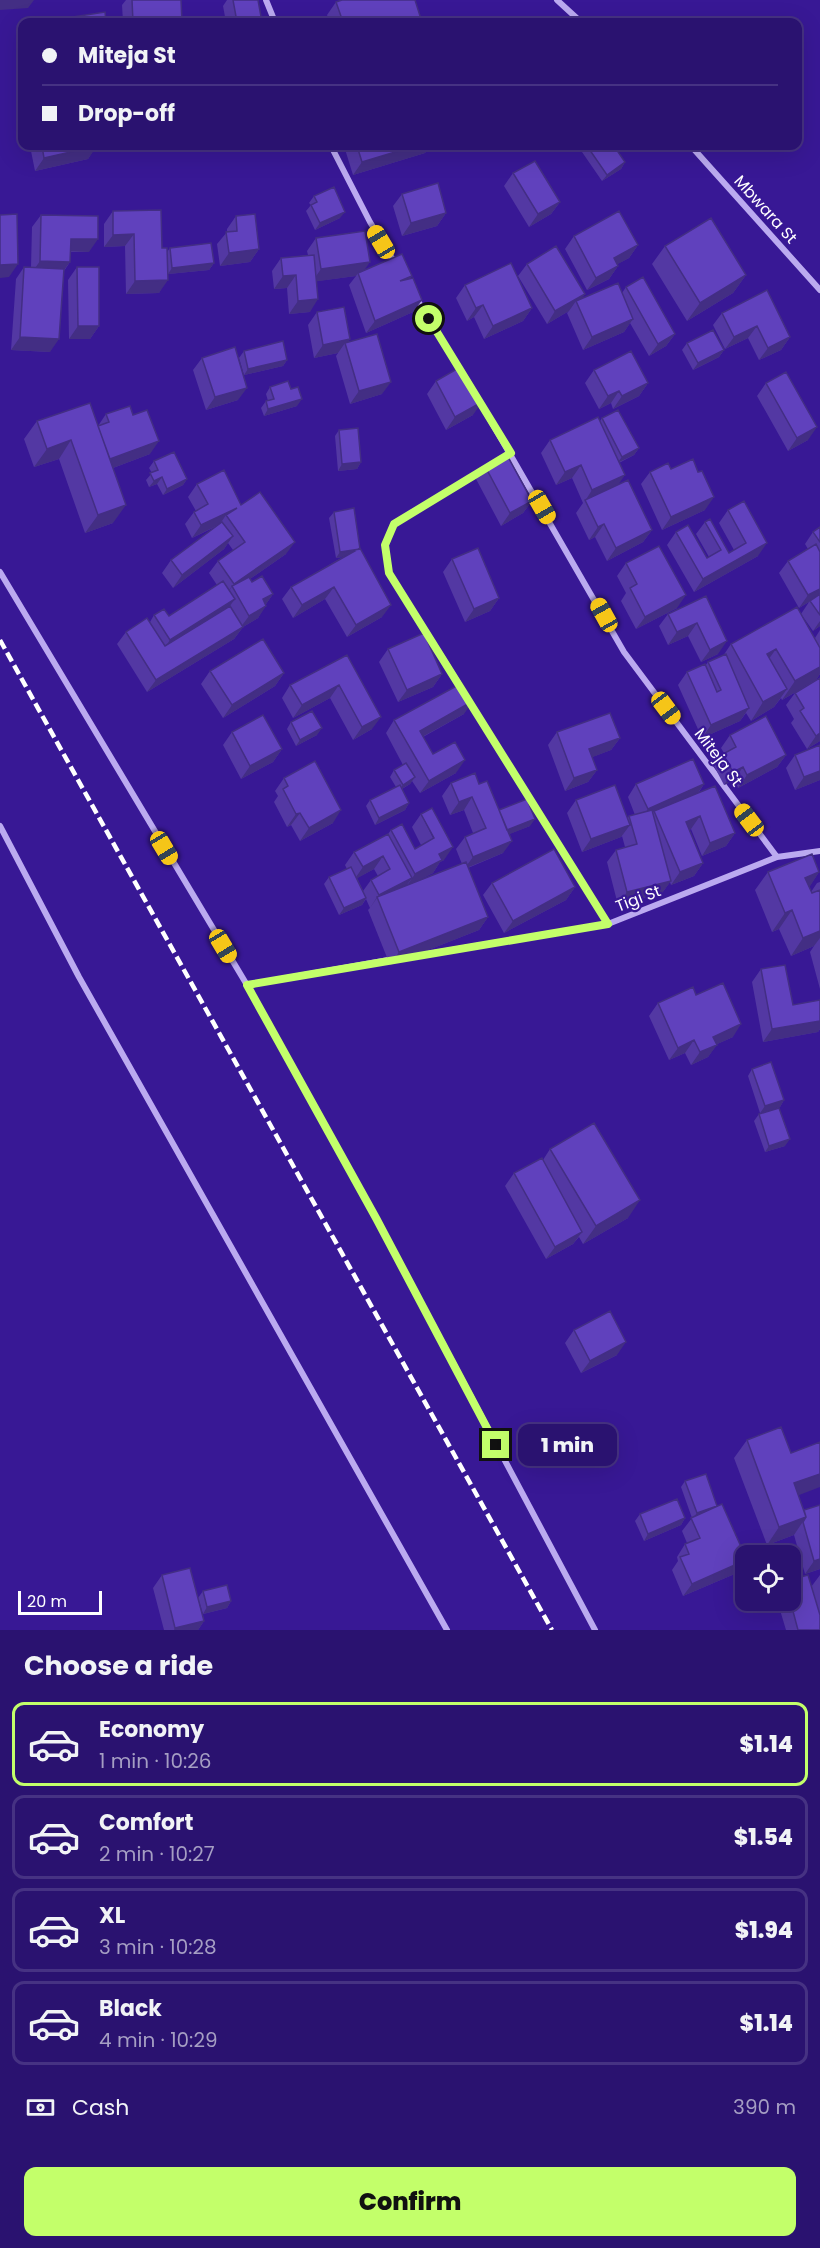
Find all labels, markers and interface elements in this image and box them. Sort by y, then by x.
text: Miteja St [78,40,176,71]
text: Drop-off [78,98,175,129]
street label: Mbwara St [729,170,803,249]
car [364,222,398,262]
route start [415,305,442,332]
car [525,487,559,527]
car [587,595,621,635]
car [648,688,684,728]
street label: Miteja St [689,723,748,791]
car [731,800,767,840]
car [147,828,181,868]
street label: Tigi St [612,879,664,918]
car [206,926,240,966]
callout: 1 min [517,1424,616,1466]
route end [482,1431,509,1458]
text: 1 min [541,1431,594,1459]
map controls [735,1545,801,1611]
button: locate [735,1545,801,1611]
scale bar [18,1588,102,1616]
text: 20 m [27,1590,67,1613]
text: Choose a ride [24,1647,213,1684]
text: Economy [99,1714,204,1745]
icon: car [27,1717,81,1771]
text: $1.14 [740,1729,793,1760]
text: 1 min · 10:26 [99,1747,211,1775]
text: Comfort [99,1807,193,1838]
icon: car [27,1810,81,1864]
text: $1.54 [734,1822,793,1853]
text: 2 min · 10:27 [99,1840,215,1868]
text: XL [99,1900,125,1931]
icon: car [27,1903,81,1957]
text: $1.94 [735,1915,793,1946]
text: 3 min · 10:28 [99,1933,217,1961]
text: Black [99,1993,162,2024]
icon: car [27,1996,81,2050]
text: $1.14 [740,2008,793,2039]
text: 4 min · 10:29 [99,2026,217,2054]
icon: cash [24,2091,57,2124]
text: Cash [72,2092,129,2123]
text: 390 m [733,2093,796,2121]
button: Confirm [24,2167,796,2236]

